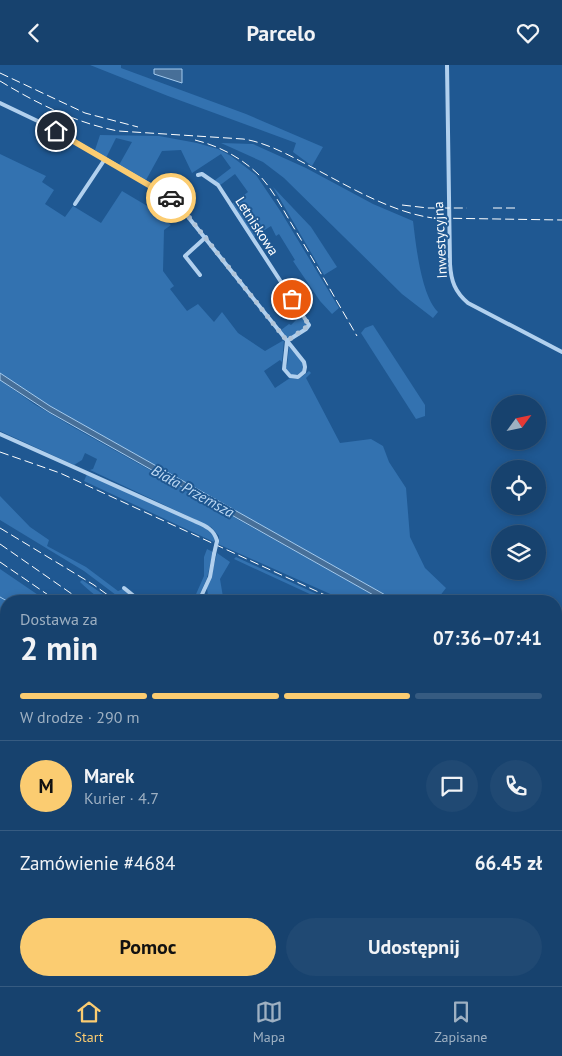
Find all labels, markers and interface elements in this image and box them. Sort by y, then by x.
icon: back [20,19,48,47]
text: Parcelo [246,19,316,47]
icon: heart [514,19,542,47]
pin [35,110,77,152]
icon: home [42,117,70,145]
courier [146,173,196,223]
icon: car [157,184,185,212]
street label: Letniskowa [231,193,283,259]
street label: Inwestycyjna [429,201,451,279]
pin [271,278,313,320]
icon: bag [278,285,306,313]
north arrow [491,395,546,450]
map controls [491,395,546,580]
water label: Biała Przemsza [148,460,238,522]
button: locate [491,460,546,515]
button: layers [491,525,546,580]
text: Dostawa za [20,609,98,629]
text: 07:36–07:41 [433,626,542,650]
text: 2 min [20,627,98,669]
text: W drodze · 290 m [20,707,140,727]
button: chat [426,760,478,812]
button: phone [490,760,542,812]
text: Marek [84,764,134,788]
text: M [38,774,54,798]
text: Kurier · 4.7 [84,788,159,808]
text: Zamówienie #4684 [20,851,175,875]
text: 66.45 zł [475,851,542,875]
button: Pomoc [20,918,276,976]
button: Udostępnij [286,918,542,976]
tab: Start [75,998,104,1046]
tab: Mapa [253,998,285,1046]
tab: Zapisane [434,998,487,1046]

